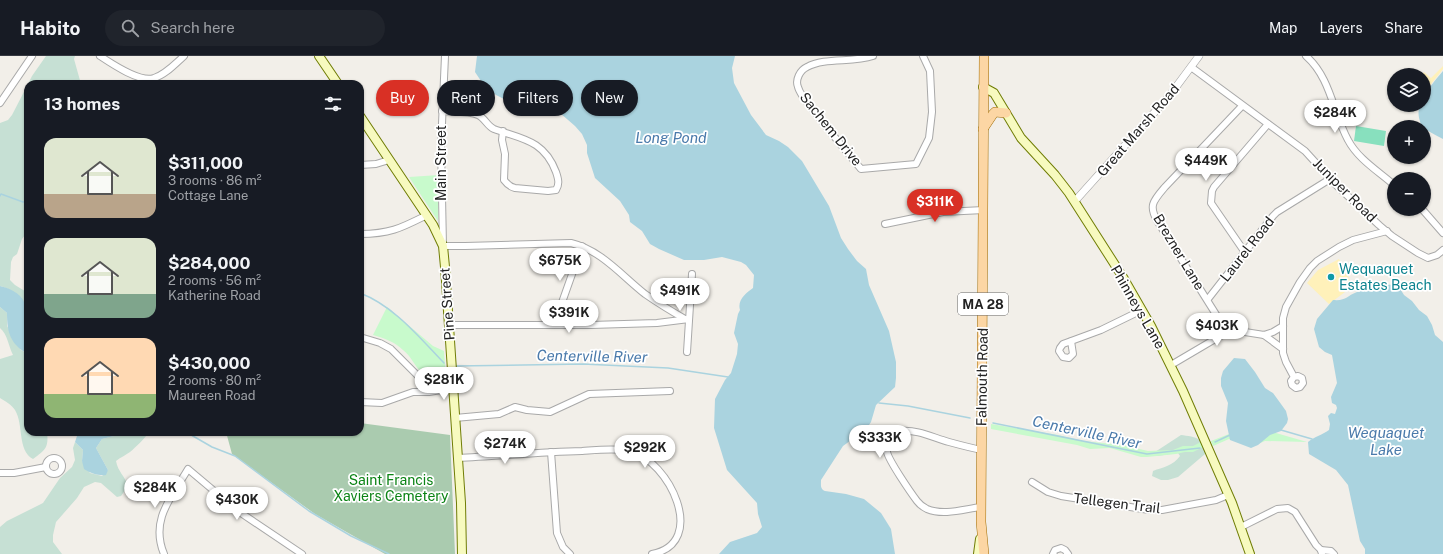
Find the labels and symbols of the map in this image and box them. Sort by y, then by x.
street label: Great Marsh Road [1094,81,1182,179]
street label: Sachem Drive [797,89,865,169]
pin: $284K [1307,100,1363,134]
street label: Main Street [433,125,449,201]
water label: Long Pond [635,129,707,146]
pin: $449K [1178,148,1234,182]
street label: Juniper Road [1310,155,1380,225]
pin: $311K [907,189,963,223]
street label: Brezner Lane [1150,211,1208,293]
street label: Laurel Road [1217,213,1277,285]
pin: $675K [532,248,588,282]
place label: Wequaquet Estates Beach [1339,261,1432,293]
street label: Phinneys Lane [1108,262,1168,352]
street label: Pine Street [436,267,458,341]
marker: Wequaquet Estates Beach [1326,272,1336,282]
pin: $491K [652,278,708,312]
road number: MA 28 [958,293,1008,315]
pin: $391K [541,300,597,334]
pin: $403K [1189,313,1245,347]
street label: Falmouth Road [973,328,991,426]
water label: Centerville River [536,347,648,365]
pin: $281K [416,367,472,401]
water label: Centerville River [1031,412,1143,452]
water label: Wequaquet Lake [1348,424,1425,458]
pin: $333K [852,425,908,459]
pin: $274K [477,431,533,465]
pin: $292K [617,435,673,469]
park label: Saint Francis Xaviers Cemetery [333,472,449,504]
pin: $284K [127,475,183,509]
pin: $430K [209,487,265,521]
street label: Tellegen Trail [1073,490,1161,516]

